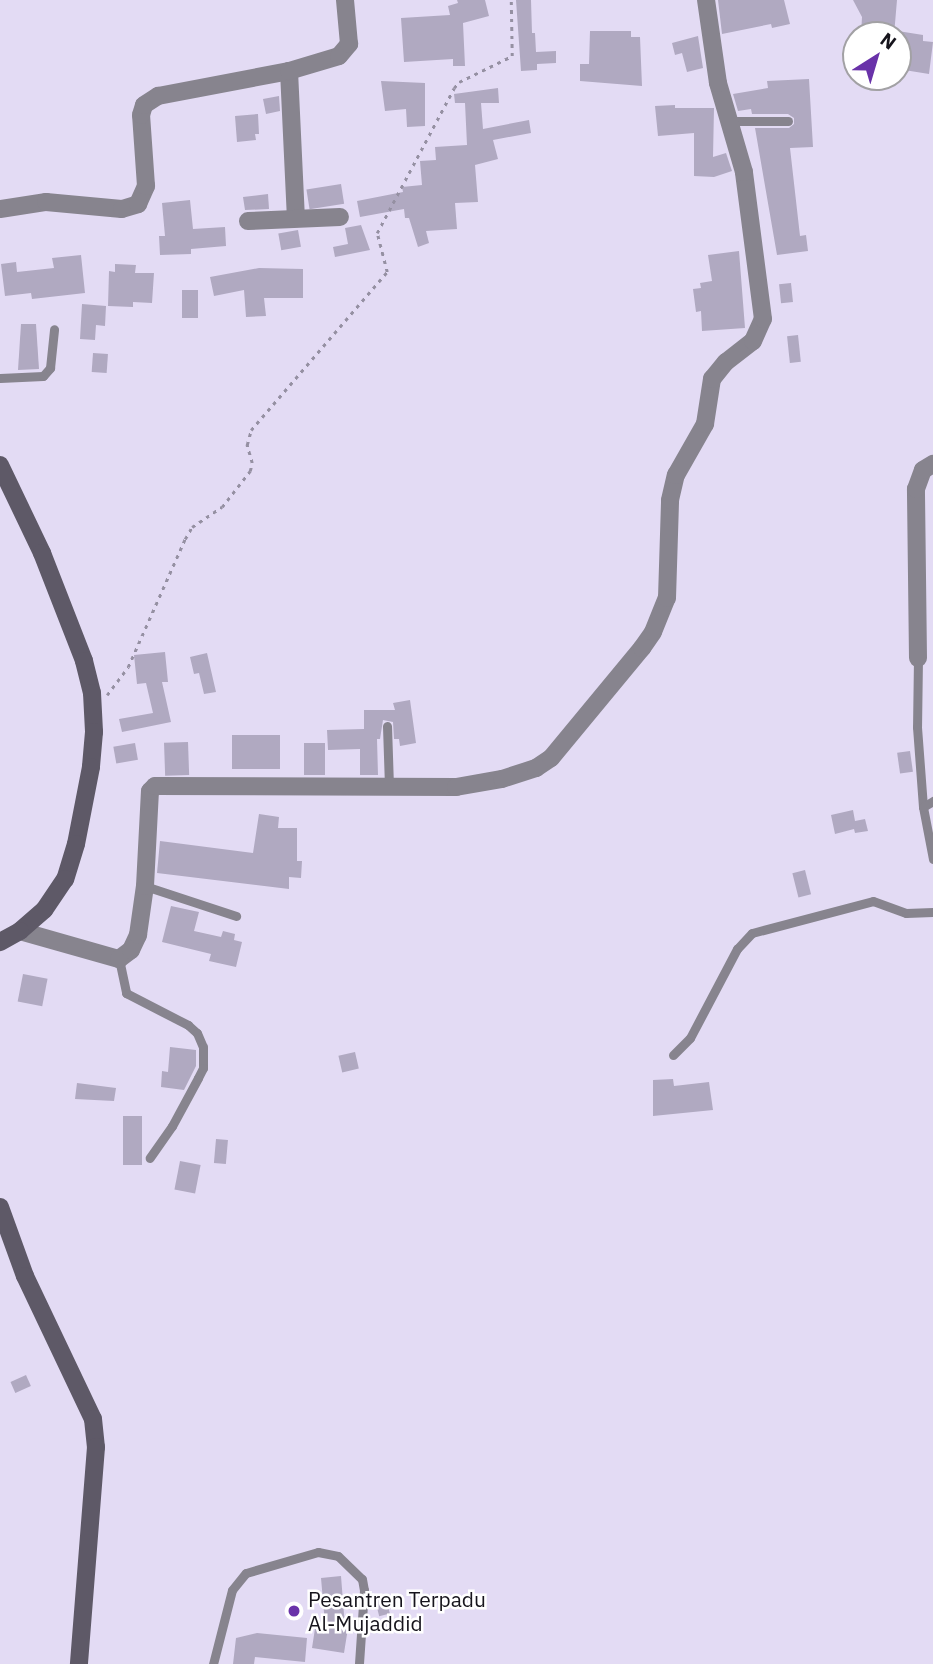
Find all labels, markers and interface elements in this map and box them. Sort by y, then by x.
north arrow [842,21,912,91]
text: N [876,27,901,55]
place label: Pesantren Terpadu Al-Mujaddid [308,1586,486,1636]
marker: Pesantren Terpadu Al-Mujaddid [286,1603,302,1619]

